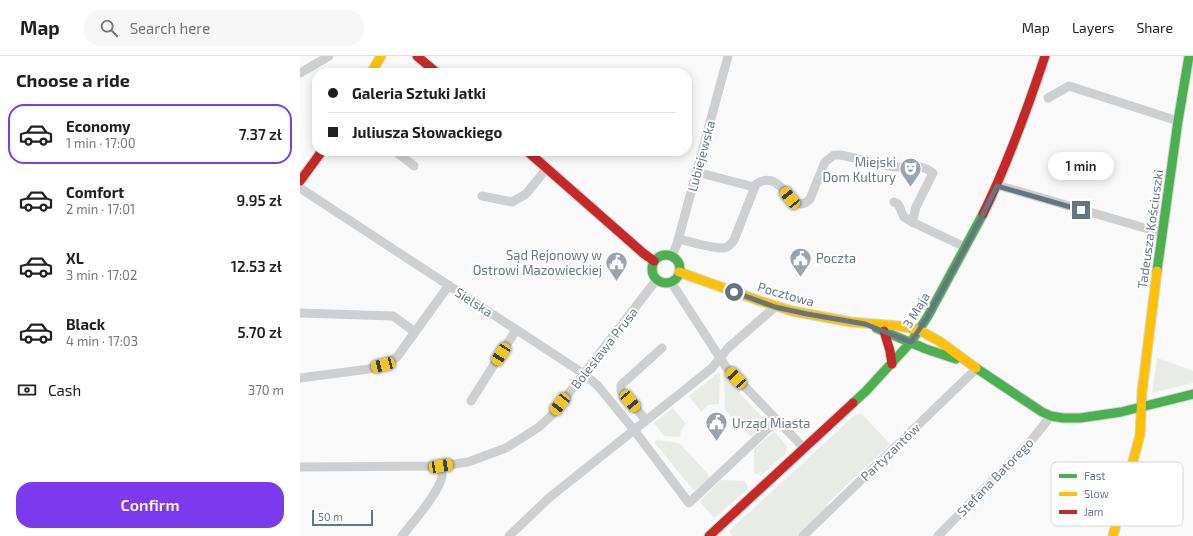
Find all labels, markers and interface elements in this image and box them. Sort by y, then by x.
search box [84,10,364,46]
text: Map [20,16,60,39]
icon: search [98,17,120,39]
text: Search here [130,19,210,37]
text: Map [1022,19,1050,36]
text: Layers [1072,19,1114,36]
text: Share [1136,19,1173,36]
text: Choose a ride [16,69,130,91]
text: Galeria Sztuki Jatki [352,84,486,102]
icon: car [18,116,54,152]
text: Economy [66,117,131,135]
street label: Lubiejewska [684,119,718,193]
text: Juliusza Słowackiego [352,123,502,141]
text: 7.37 zł [239,125,282,143]
text: 1 min · 17:00 [66,135,136,151]
callout: 1 min [1048,152,1114,180]
place label: Miejski Dom Kultury [822,154,896,185]
theatre icon: Miejski Dom Kultury [898,156,924,189]
text: 1 min [1066,158,1096,174]
street label: Tadeusza Kościuszki [1134,168,1166,290]
icon: car [18,182,54,218]
text: Comfort [66,183,124,201]
car [778,185,802,211]
text: 9.95 zł [237,191,282,209]
text: 2 min · 17:01 [66,201,135,217]
route end [1072,201,1090,219]
public building icon: Poczta [788,245,814,278]
place label: Sąd Rejonowy w Ostrowi Mazowieckiej [473,247,602,278]
icon: car [18,248,54,284]
text: XL [66,249,84,267]
public building icon: Sąd Rejonowy w Ostrowi Mazowieckiej [604,249,630,282]
place label: Poczta [816,250,856,266]
text: 12.53 zł [231,257,282,275]
text: 3 min · 17:02 [66,267,137,283]
street label: Pocztowa [756,278,816,310]
route start [725,283,743,301]
street label: Sielska [452,284,496,320]
street label: 3 Maja [899,289,933,331]
street label: Bolesława Prusa [567,304,641,392]
icon: car [18,314,54,350]
text: Black [66,315,105,333]
text: 5.70 zł [237,323,282,341]
text: 4 min · 17:03 [66,333,138,349]
car [489,341,513,367]
car [370,356,396,374]
car [723,365,749,391]
icon: cash [16,379,38,401]
text: Cash [48,381,81,399]
text: 370 m [248,382,284,398]
car [618,388,642,414]
car [548,391,572,417]
public building icon: Urząd Miasta [703,410,729,443]
place label: Urząd Miasta [732,415,810,431]
street label: Partyzantów [857,420,923,484]
street label: Stefana Batorego [953,434,1037,520]
car [428,458,454,474]
legend [1051,462,1183,526]
text: Fast [1084,469,1106,482]
button: Confirm [16,482,284,528]
text: Slow [1084,487,1109,500]
text: Jam [1084,505,1103,518]
scale bar [312,508,373,527]
text: 50 m [318,510,343,523]

